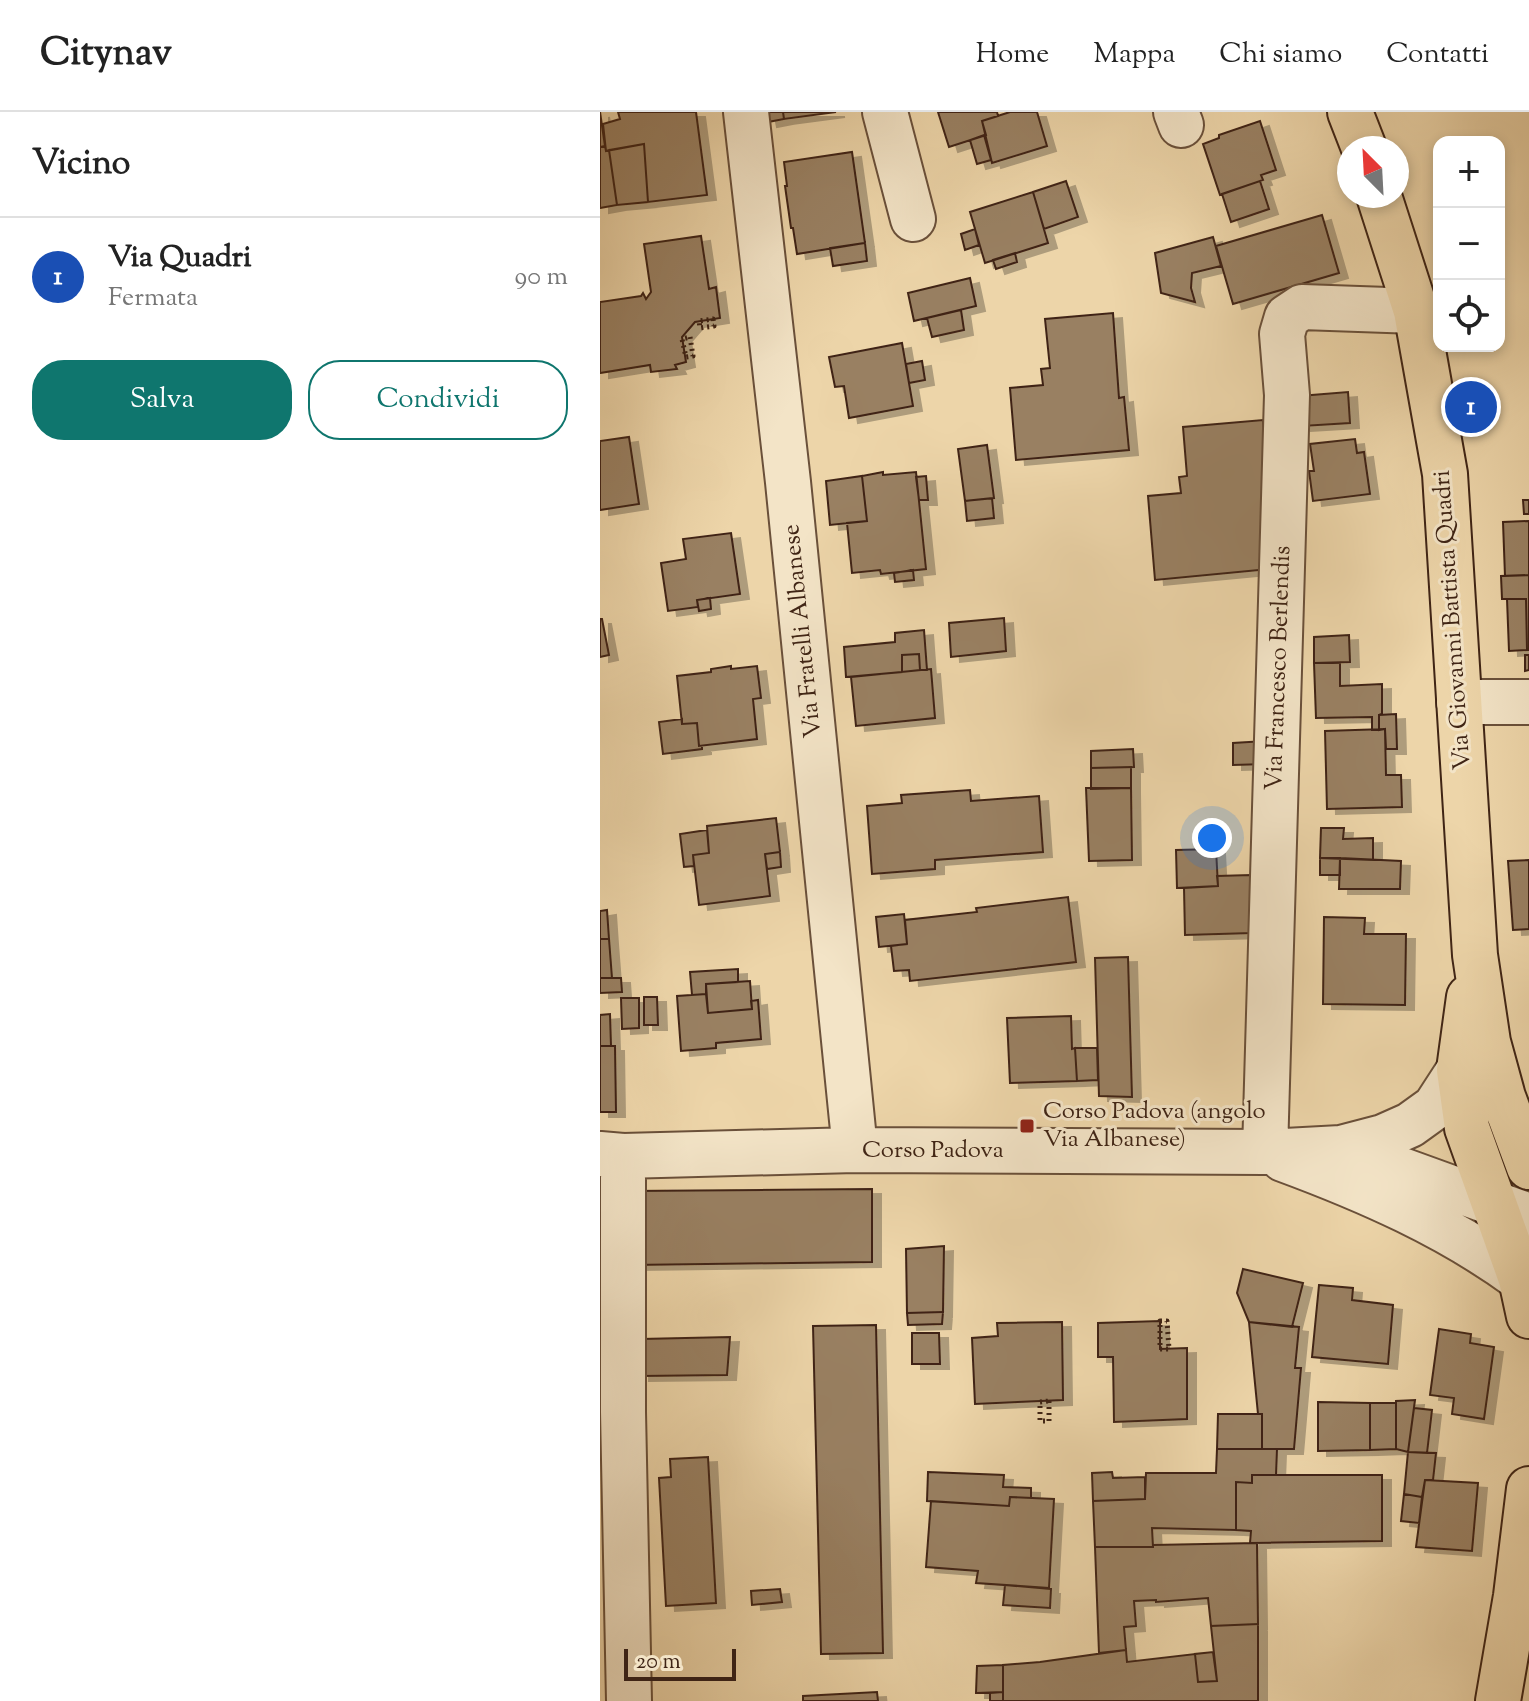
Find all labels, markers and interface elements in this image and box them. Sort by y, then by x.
text: Citynav [40,28,172,82]
text: Home [976,35,1049,75]
text: Mappa [1093,35,1175,75]
text: Chi siamo [1219,35,1342,75]
text: Contatti [1386,35,1489,75]
north arrow [1337,136,1409,208]
map controls [1433,136,1505,352]
button: + [1433,136,1505,208]
text: Vicino [32,140,130,189]
button: − [1433,208,1505,280]
text: Via Quadri [108,237,251,280]
text: 1 [54,259,62,296]
text: 90 m [515,259,568,296]
text: Fermata [108,280,198,317]
button: locate [1433,280,1505,352]
button: Salva [32,360,292,440]
button: Condividi [308,360,568,440]
pin: 1 [1445,377,1497,437]
street label: Via Giovanni Battista Quadri [1426,469,1480,771]
street label: Via Fratelli Albanese [775,523,831,739]
street label: Via Francesco Berlendis [1258,545,1300,791]
your location [1192,818,1232,858]
place label: Corso Padova (angolo Via Albanese) [1043,1095,1266,1157]
marker: Corso Padova (angolo Via Albanese) [1018,1117,1036,1135]
street label: Corso Padova [862,1134,1004,1168]
scale bar [624,1645,736,1681]
text: 20 m [636,1647,681,1679]

